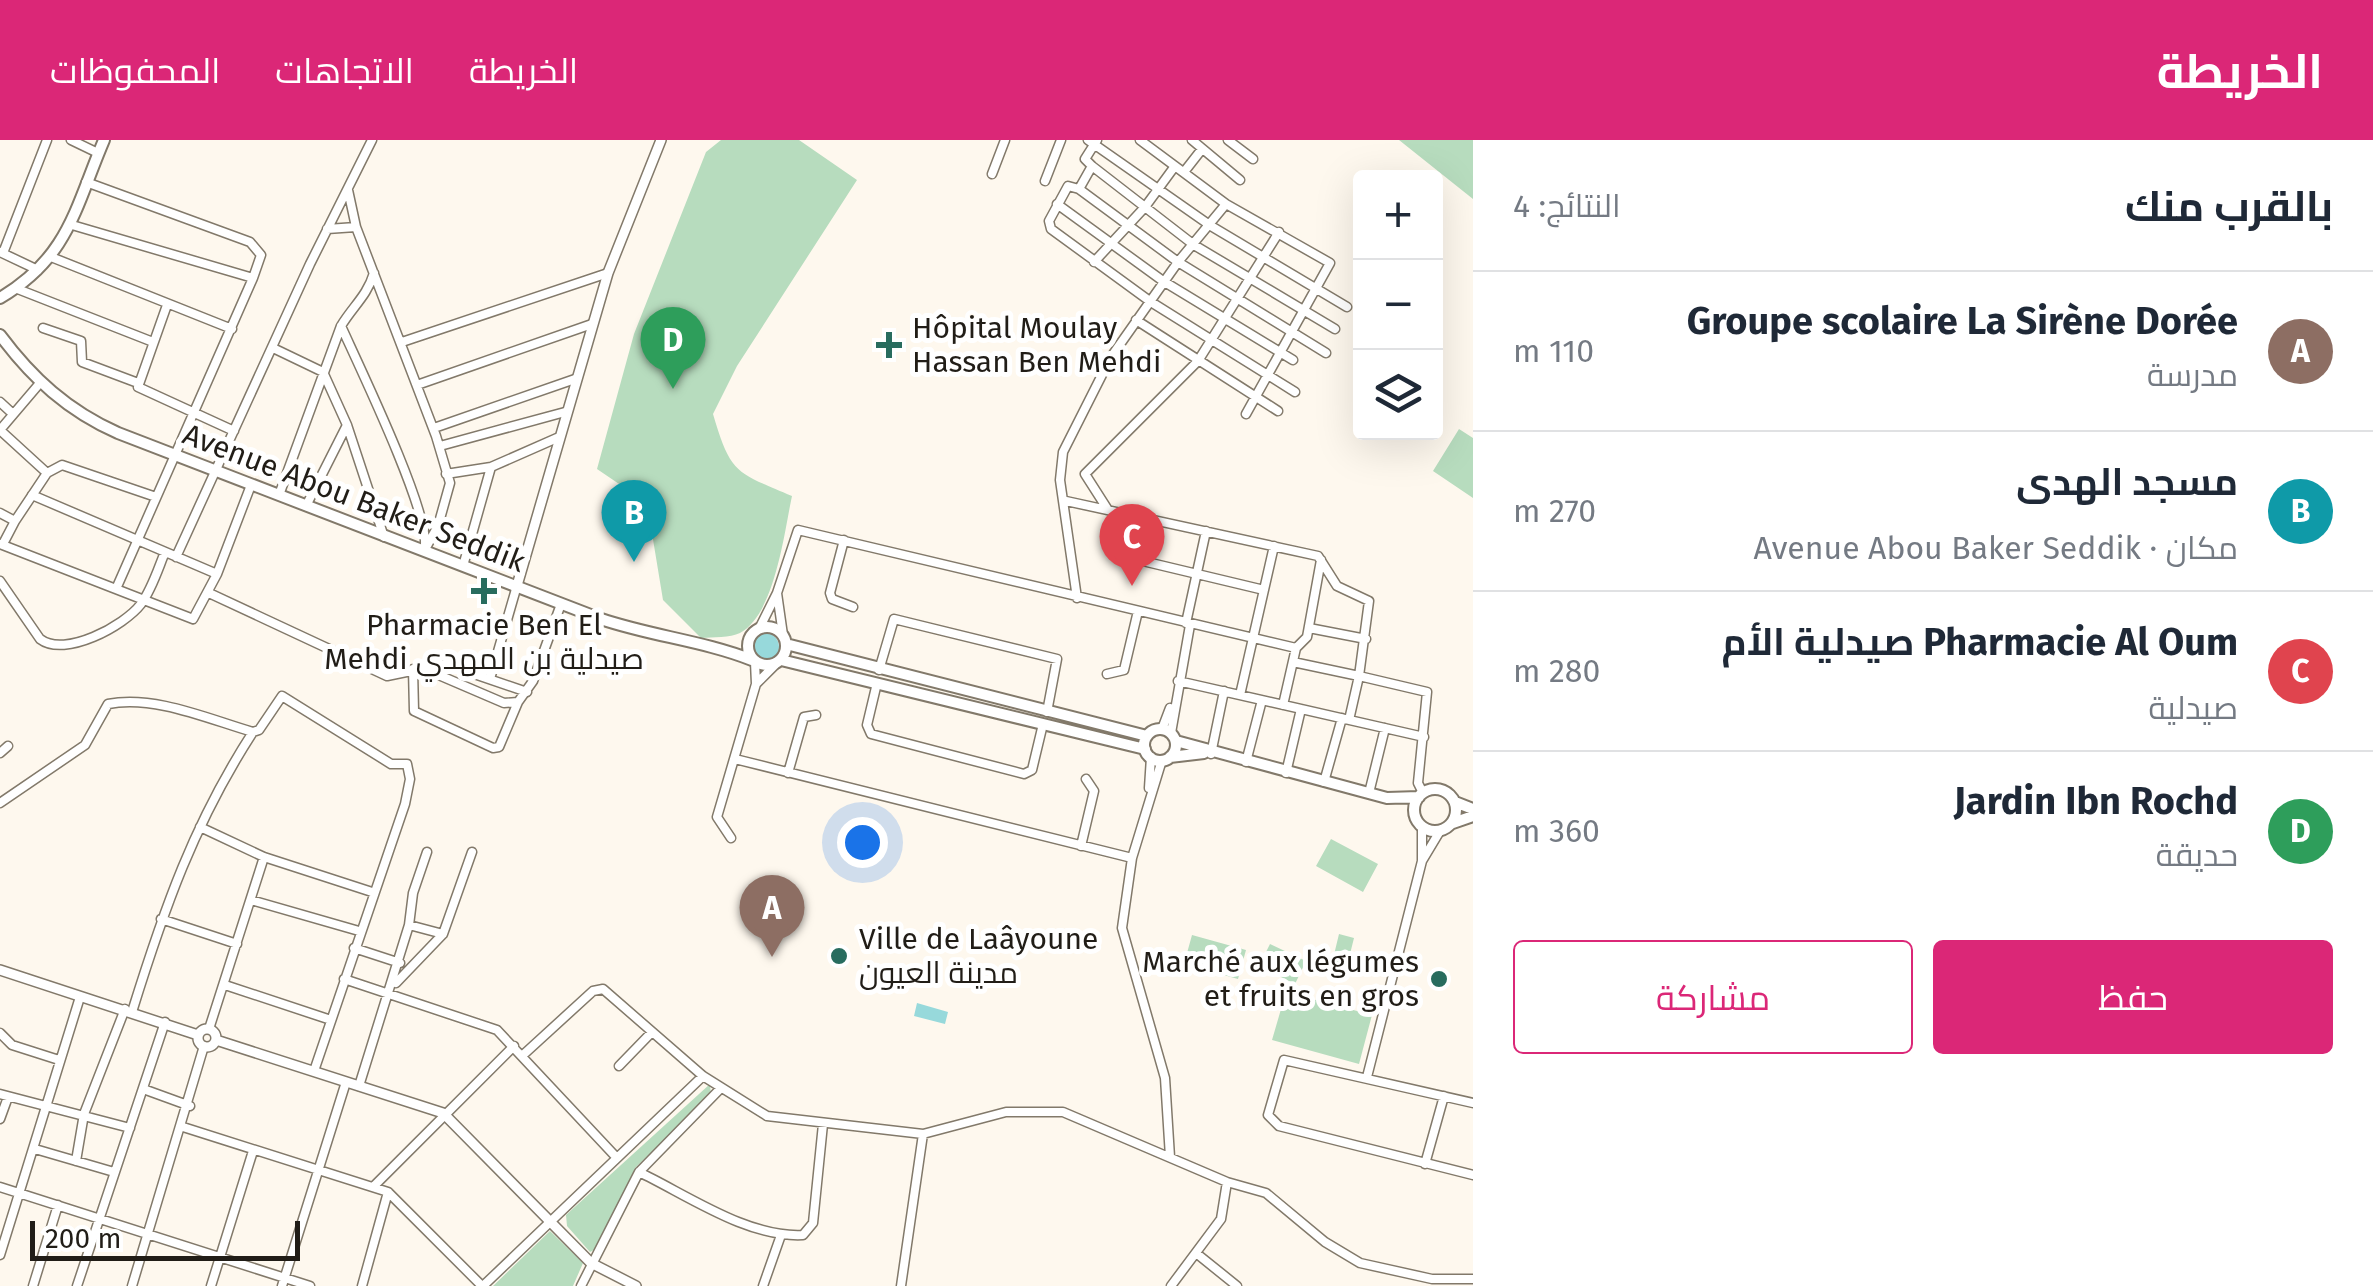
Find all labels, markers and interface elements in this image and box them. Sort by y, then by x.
text: الخريطة [2157,43,2323,101]
text: المحفوظات [50,50,220,92]
text: الاتجاهات [275,50,414,92]
text: الخريطة [469,50,578,92]
map controls [1353,170,1443,440]
button: + [1353,170,1443,260]
text: بالقرب منك [2125,182,2333,232]
text: النتائج: 4 [1513,187,1621,225]
button: − [1353,260,1443,350]
text: Groupe scolaire La Sirène Dorée [1687,298,2238,344]
pin: D [640,306,706,389]
place label: Hôpital Moulay Hassan Ben Mehdi [912,310,1161,380]
marker: Hôpital Moulay Hassan Ben Mehdi [876,332,902,358]
text: 110 m [1513,332,1594,370]
text: A [2291,332,2310,370]
button: layers [1353,350,1443,440]
text: مدرسة [2147,356,2238,394]
street label: Avenue Abou Baker Seddik [178,416,531,580]
text: مسجد الهدى [2016,459,2238,505]
pin: B [602,480,666,562]
text: 270 m [1513,492,1596,530]
text: B [2291,492,2310,530]
pin: C [1100,504,1164,586]
text: مكان · Avenue Abou Baker Seddik [1753,529,2238,567]
marker: Pharmacie Ben El Mehdi صيدلية بن المهدي [473,580,495,602]
place label: Pharmacie Ben El Mehdi صيدلية بن المهدي [324,607,644,682]
text: Pharmacie Al Oum صيدلية الأم [1722,619,2238,665]
text: 280 m [1513,652,1600,690]
text: C [2291,652,2310,690]
text: صيدلية [2149,689,2238,727]
text: Jardin Ibn Rochd [1954,778,2238,824]
text: 360 m [1513,812,1600,850]
text: D [2290,812,2311,850]
your location [837,817,888,868]
text: حديقة [2156,836,2238,874]
pin: A [740,874,804,957]
place label: Ville de Laâyoune مدينة العيون [859,921,1098,991]
button: مشاركة [1513,940,1913,1054]
button: حفظ [1933,940,2333,1054]
place label: Marché aux légumes et fruits en gros [1142,944,1419,1014]
marker: Ville de Laâyoune مدينة العيون [828,945,850,967]
marker: Marché aux légumes et fruits en gros [1428,968,1450,990]
scale bar [30,1216,300,1260]
text: 200 m [45,1222,122,1255]

